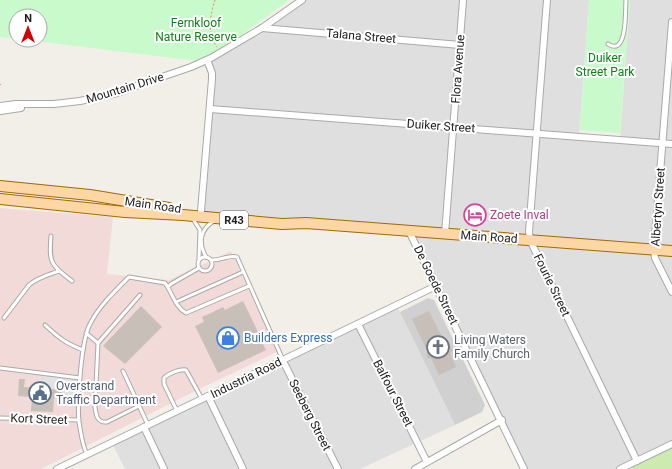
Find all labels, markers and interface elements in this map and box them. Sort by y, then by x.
north arrow [8,8,48,48]
text: N [24,12,32,25]
park label: Fernkloof Nature Reserve [155,16,237,44]
street label: Talana Street [325,26,397,46]
street label: Flora Avenue [449,34,467,104]
park label: Duiker Street Park [576,51,635,79]
street label: Mountain Drive [84,70,166,106]
street label: Duiker Street [406,117,476,135]
street label: Albertyn Street [648,167,668,247]
street label: Main Road [124,194,182,216]
hotel icon: Zoete Inval [462,202,488,228]
place label: Zoete Inval [490,208,549,222]
road number: R43 [220,211,248,229]
street label: Main Road [460,228,518,246]
street label: De Goede Street [411,243,461,327]
street label: Fourie Street [531,251,573,319]
shop icon: Builders Express [215,325,241,351]
place label: Builders Express [244,331,333,345]
place label: Living Waters Family Church [454,333,530,361]
church icon: Living Waters Family Church [425,334,451,360]
street label: Industria Road [208,355,284,401]
street label: Balfour Street [370,357,416,429]
street label: Seeberg Street [286,377,334,453]
place label: Overstrand Traffic Department [56,379,156,407]
public building icon: Overstrand Traffic Department [27,380,53,406]
street label: Kort Street [10,411,68,427]

